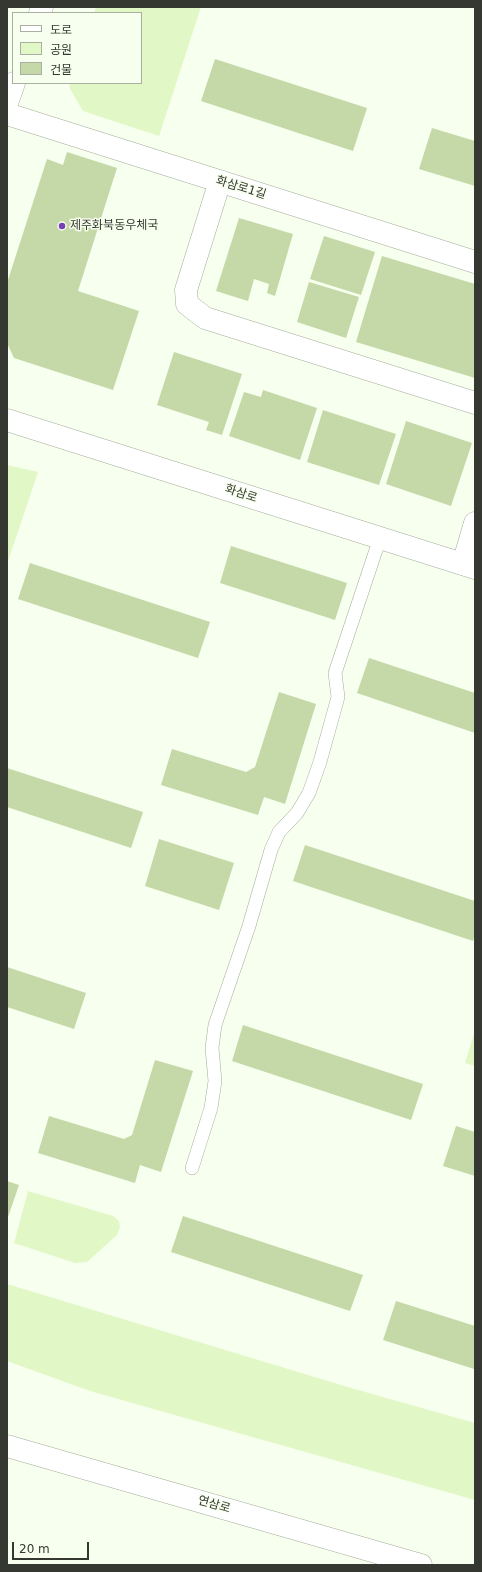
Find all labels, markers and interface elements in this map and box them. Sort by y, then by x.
legend [12,12,142,84]
text: 도로 [50,23,72,37]
text: 공원 [50,43,72,57]
text: 건물 [50,63,72,77]
street label: 화삼로1길 [214,174,268,202]
place label: 제주화북동우체국 [70,219,158,233]
marker: 제주화북동우체국 [57,221,67,231]
street label: 화삼로 [223,482,259,506]
street label: 연삼로 [196,1494,232,1516]
scale bar [14,1534,91,1560]
text: 20 m [19,1542,50,1556]

